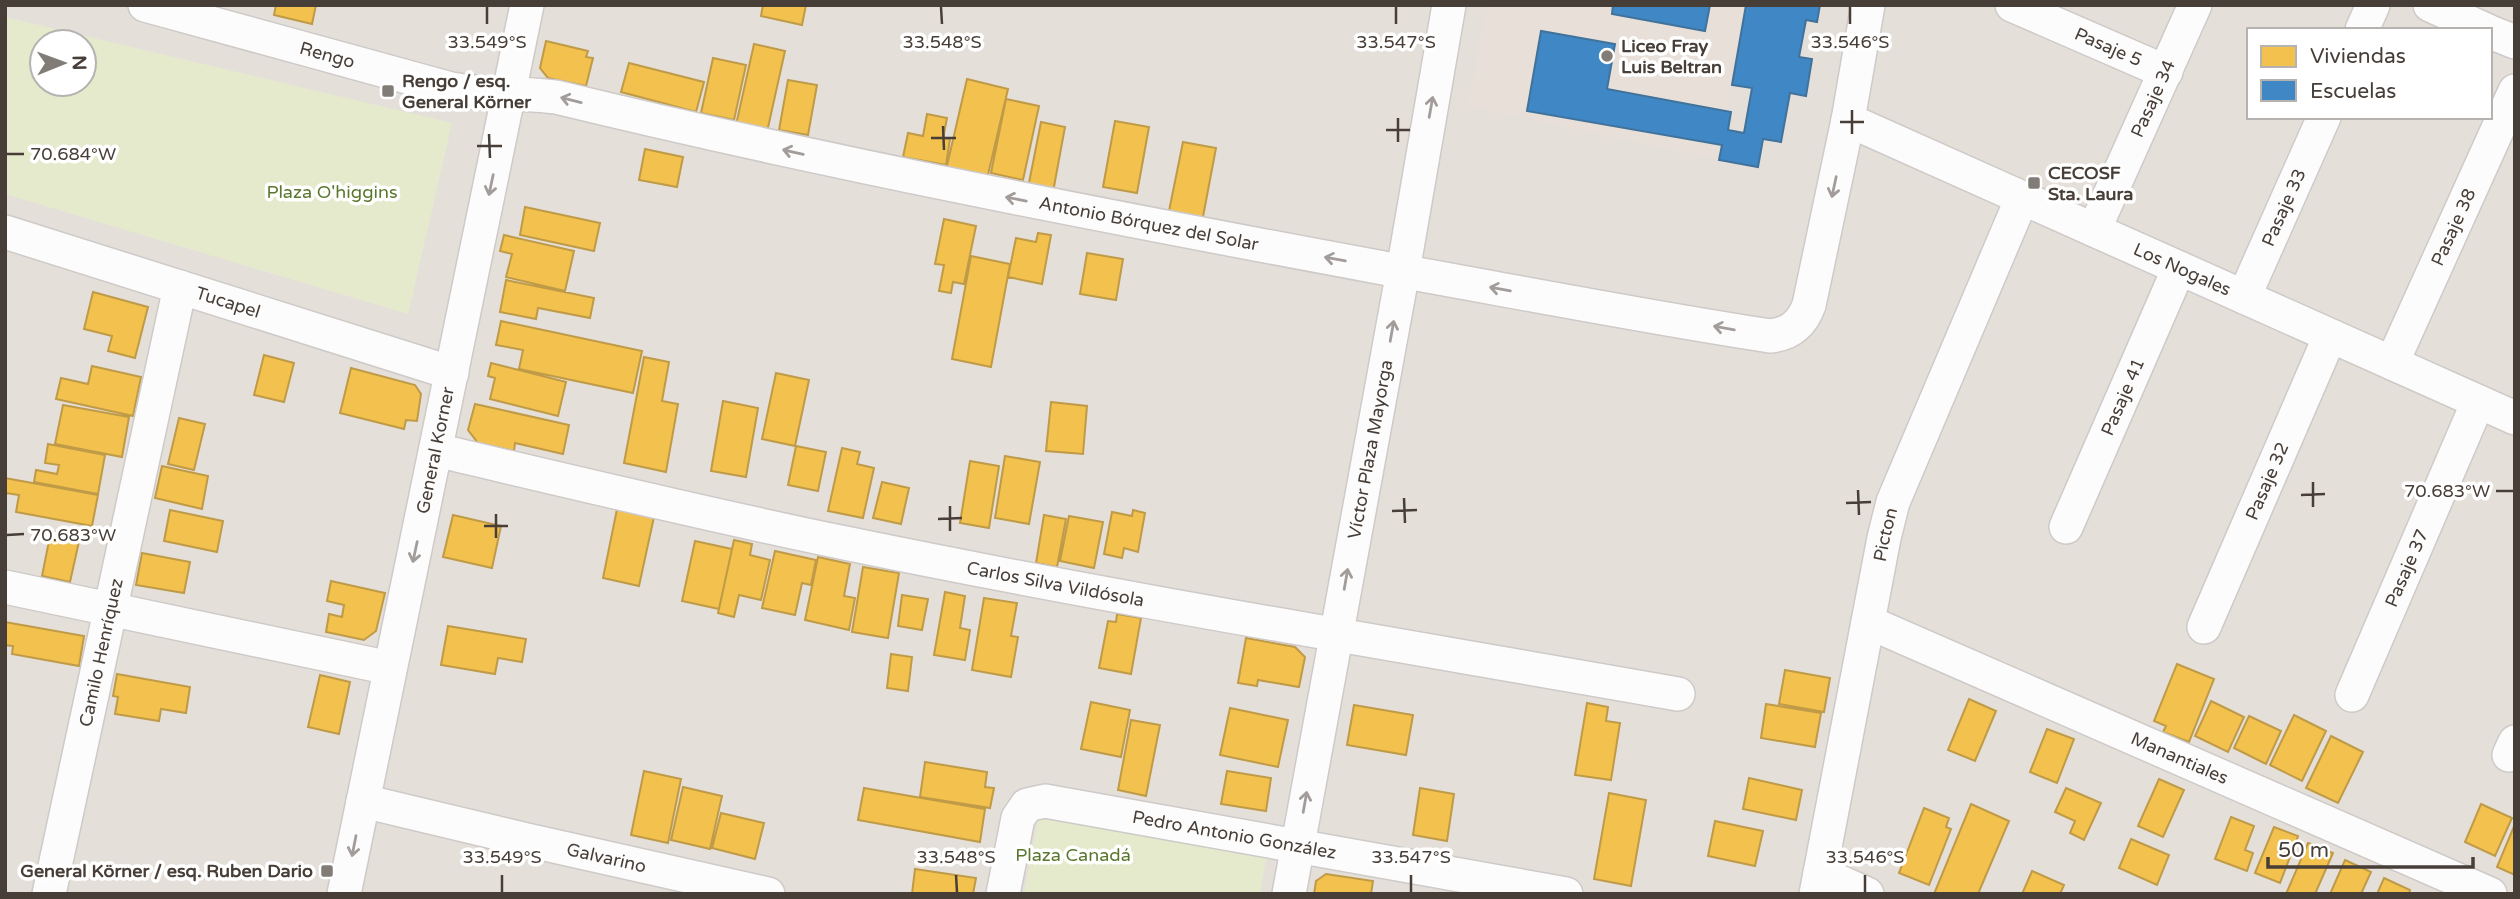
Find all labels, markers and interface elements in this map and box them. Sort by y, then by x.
street label: Pasaje 5 [2071,23,2145,71]
north arrow [28,28,98,98]
legend [2247,28,2492,119]
text: 33.549°S [447,31,527,53]
text: 33.548°S [902,31,982,53]
text: 33.547°S [1356,31,1436,53]
text: 33.546°S [1811,31,1889,53]
place label: Liceo Fray Luis Beltran [1621,35,1722,78]
street label: Rengo [297,37,357,73]
text: Viviendas [2310,44,2406,69]
marker: Liceo Fray Luis Beltran [1599,48,1615,64]
text: N [68,55,90,71]
street label: Pasaje 34 [2126,56,2180,141]
place label: Rengo / esq. General Körner [402,70,532,113]
text: Escuelas [2310,79,2396,104]
marker: Rengo / esq. General Körner [380,83,396,99]
one-way arrow [560,93,583,107]
one-way arrow [1424,96,1438,119]
text: 70.684°W [30,143,116,165]
one-way arrow [782,145,805,158]
place label: CECOSF Sta. Laura [2048,162,2133,205]
street label: Pasaje 33 [2257,165,2311,250]
one-way arrow [484,173,498,196]
one-way arrow [1826,175,1840,198]
marker: CECOSF Sta. Laura [2026,175,2042,191]
park label: Plaza O'higgins [266,181,398,203]
street label: Pasaje 38 [2426,185,2480,269]
one-way arrow [1005,192,1028,205]
street label: Antonio Bórquez del Solar [1037,192,1261,256]
street label: Los Nogales [2130,238,2234,301]
one-way arrow [1324,252,1347,265]
one-way arrow [1489,281,1512,295]
street label: Tucapel [193,282,263,323]
one-way arrow [1385,320,1399,343]
one-way arrow [1713,321,1736,334]
street label: Pasaje 41 [2096,355,2149,439]
street label: Víctor Plaza Mayorga [1343,358,1398,541]
street label: General Korner [412,385,459,516]
street label: Pasaje 32 [2241,439,2294,523]
text: 70.683°W [2404,480,2490,502]
street label: Picton [1869,505,1902,563]
text: 70.683°W [30,524,116,546]
street label: Pasaje 37 [2380,526,2433,611]
one-way arrow [407,540,421,563]
street label: Carlos Silva Vildósola [965,557,1146,611]
one-way arrow [1340,568,1353,591]
street label: Camilo Henríquez [74,576,128,729]
street label: Manantiales [2127,727,2232,789]
one-way arrow [1299,792,1313,814]
street label: Pedro Antonio González [1131,806,1338,864]
scale bar [2268,825,2473,869]
one-way arrow [347,834,360,857]
street label: Galvarino [564,838,648,877]
text: 50 m [2278,838,2329,863]
park label: Plaza Canadá [1015,844,1131,866]
text: 33.549°S [462,846,542,868]
text: 33.548°S [916,846,996,868]
text: 33.547°S [1371,846,1451,868]
text: 33.546°S [1826,846,1904,868]
place label: General Körner / esq. Ruben Dario [20,860,313,882]
marker: General Körner / esq. Ruben Dario [319,863,335,879]

